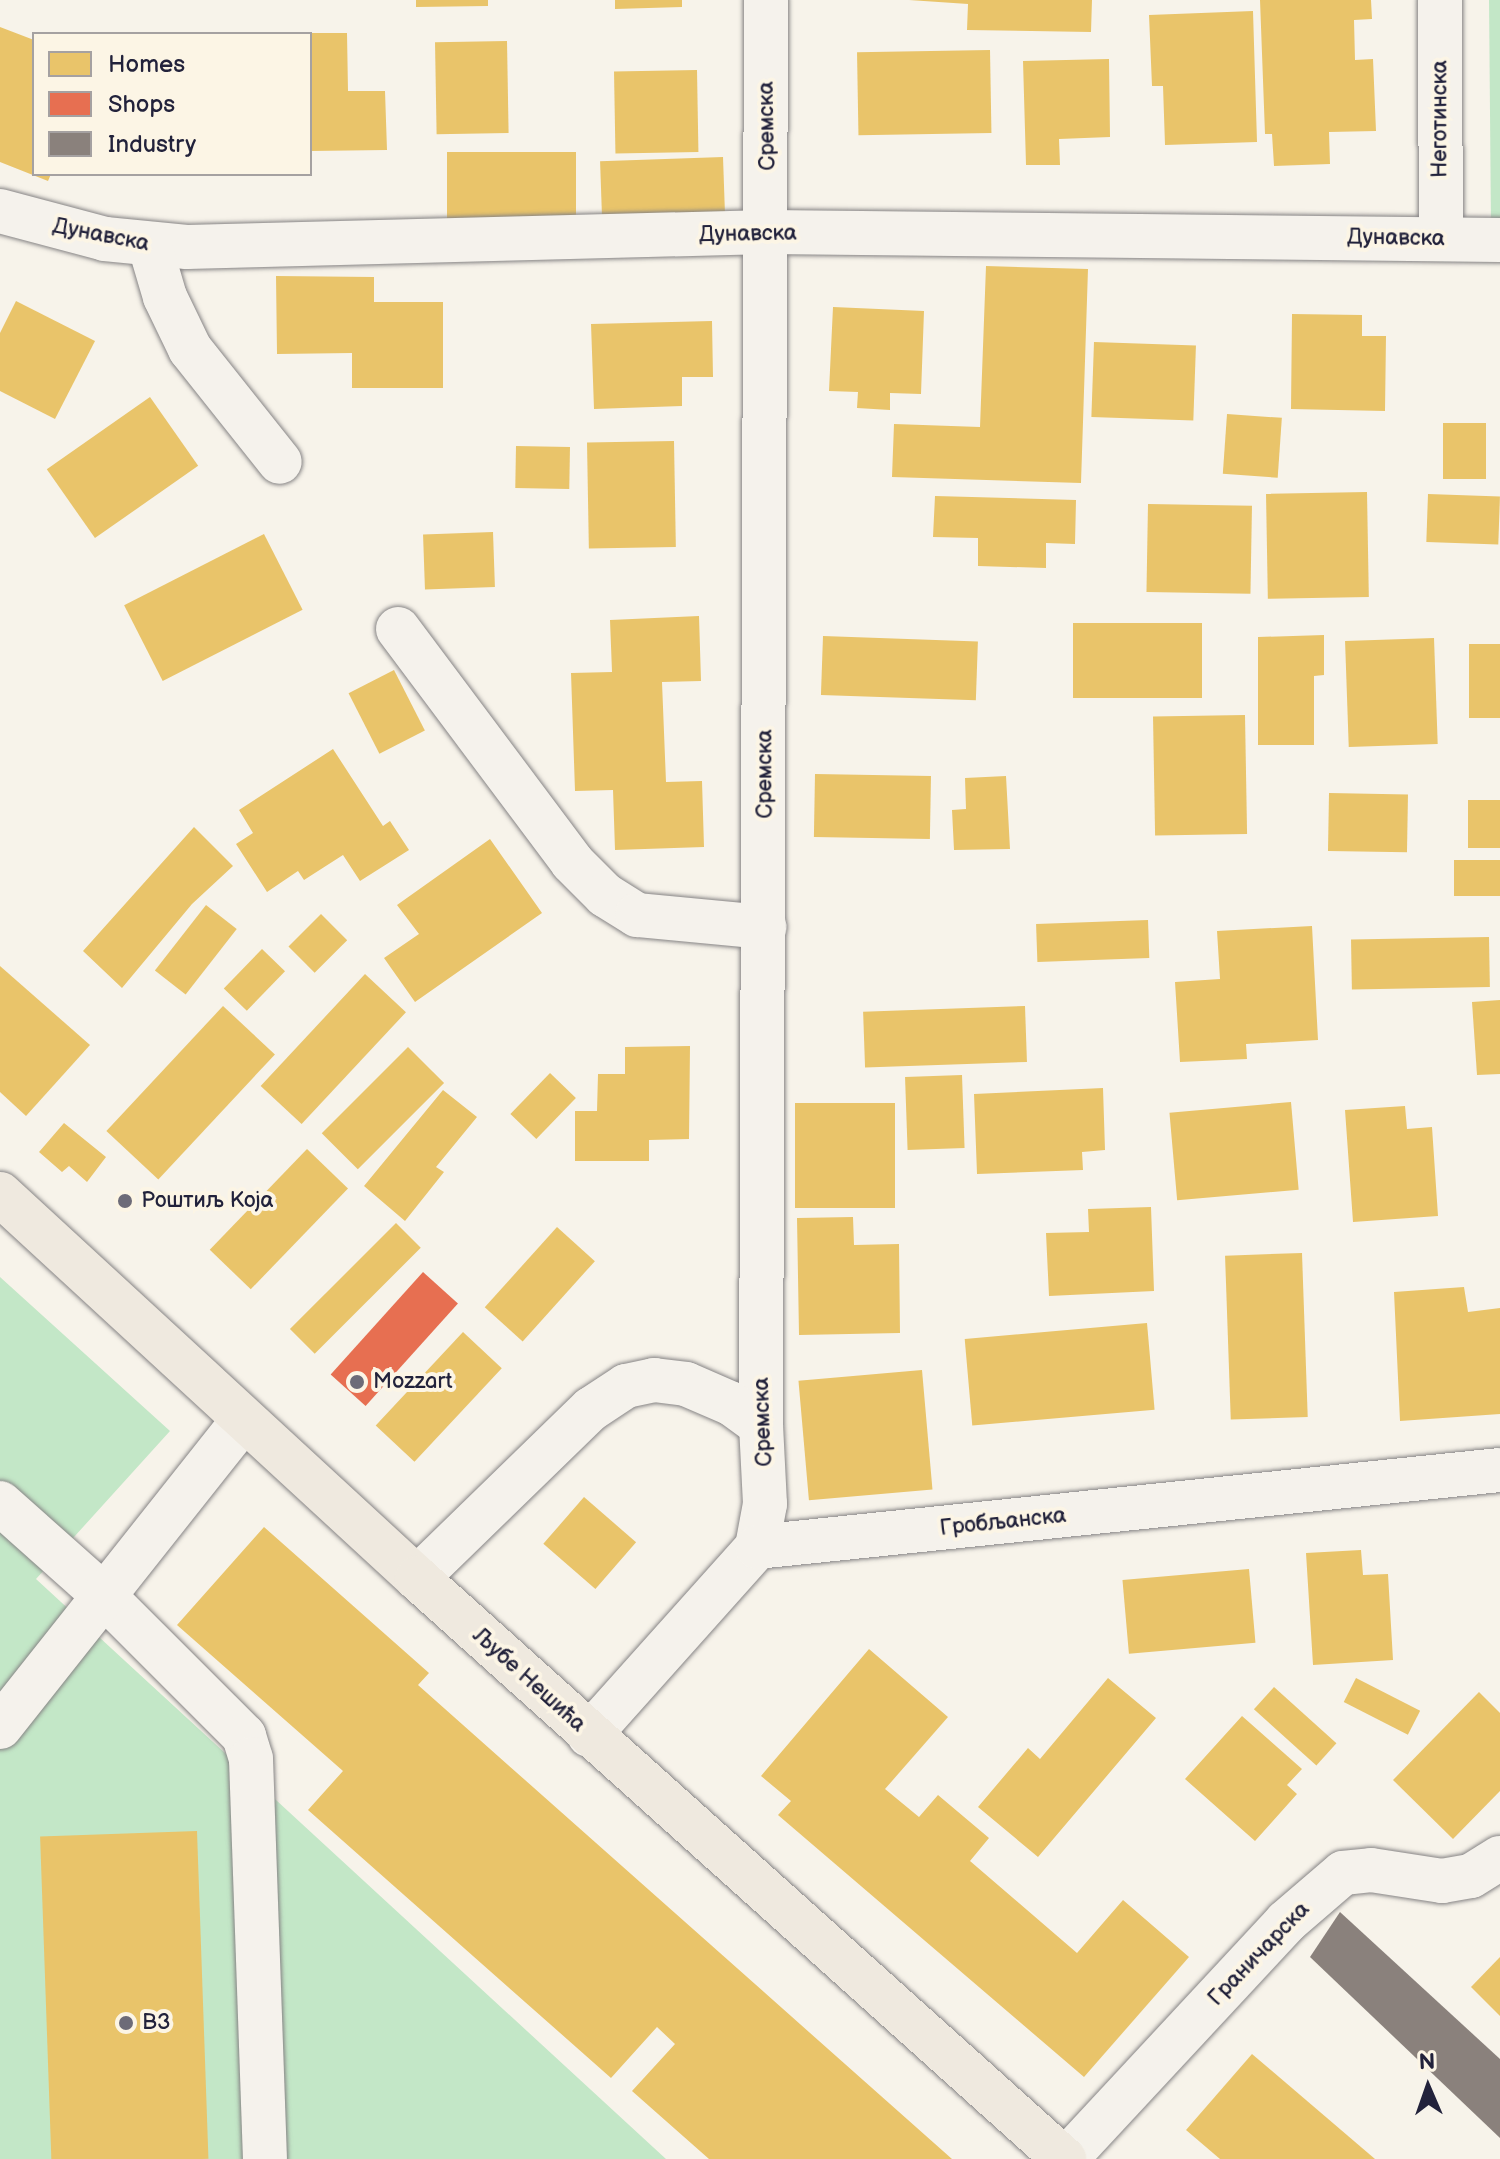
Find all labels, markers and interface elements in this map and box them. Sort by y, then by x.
legend [32,32,312,176]
text: Homes [108,50,185,79]
street label: Неготинска [1427,60,1453,178]
street label: Сремска [753,81,781,171]
text: Shops [108,90,175,119]
text: Industry [108,130,196,159]
street label: Дунавска [50,213,152,257]
street label: Дунавска [699,220,797,248]
street label: Дунавска [1347,224,1445,252]
street label: Сремска [752,729,778,819]
place label: Роштиљ Која [141,1188,274,1214]
marker: Роштиљ Која [116,1192,134,1210]
place label: Mozzart [373,1369,452,1395]
marker: Mozzart [348,1373,366,1391]
street label: Сремска [748,1377,778,1467]
street label: Гробљанска [939,1502,1067,1542]
street label: Љубе Нешића [467,1622,591,1738]
street label: Граничарска [1203,1897,1315,2011]
place label: B3 [142,2010,171,2036]
marker: B3 [117,2014,135,2032]
north arrow [1388,2047,1468,2127]
text: N [1418,2049,1436,2076]

